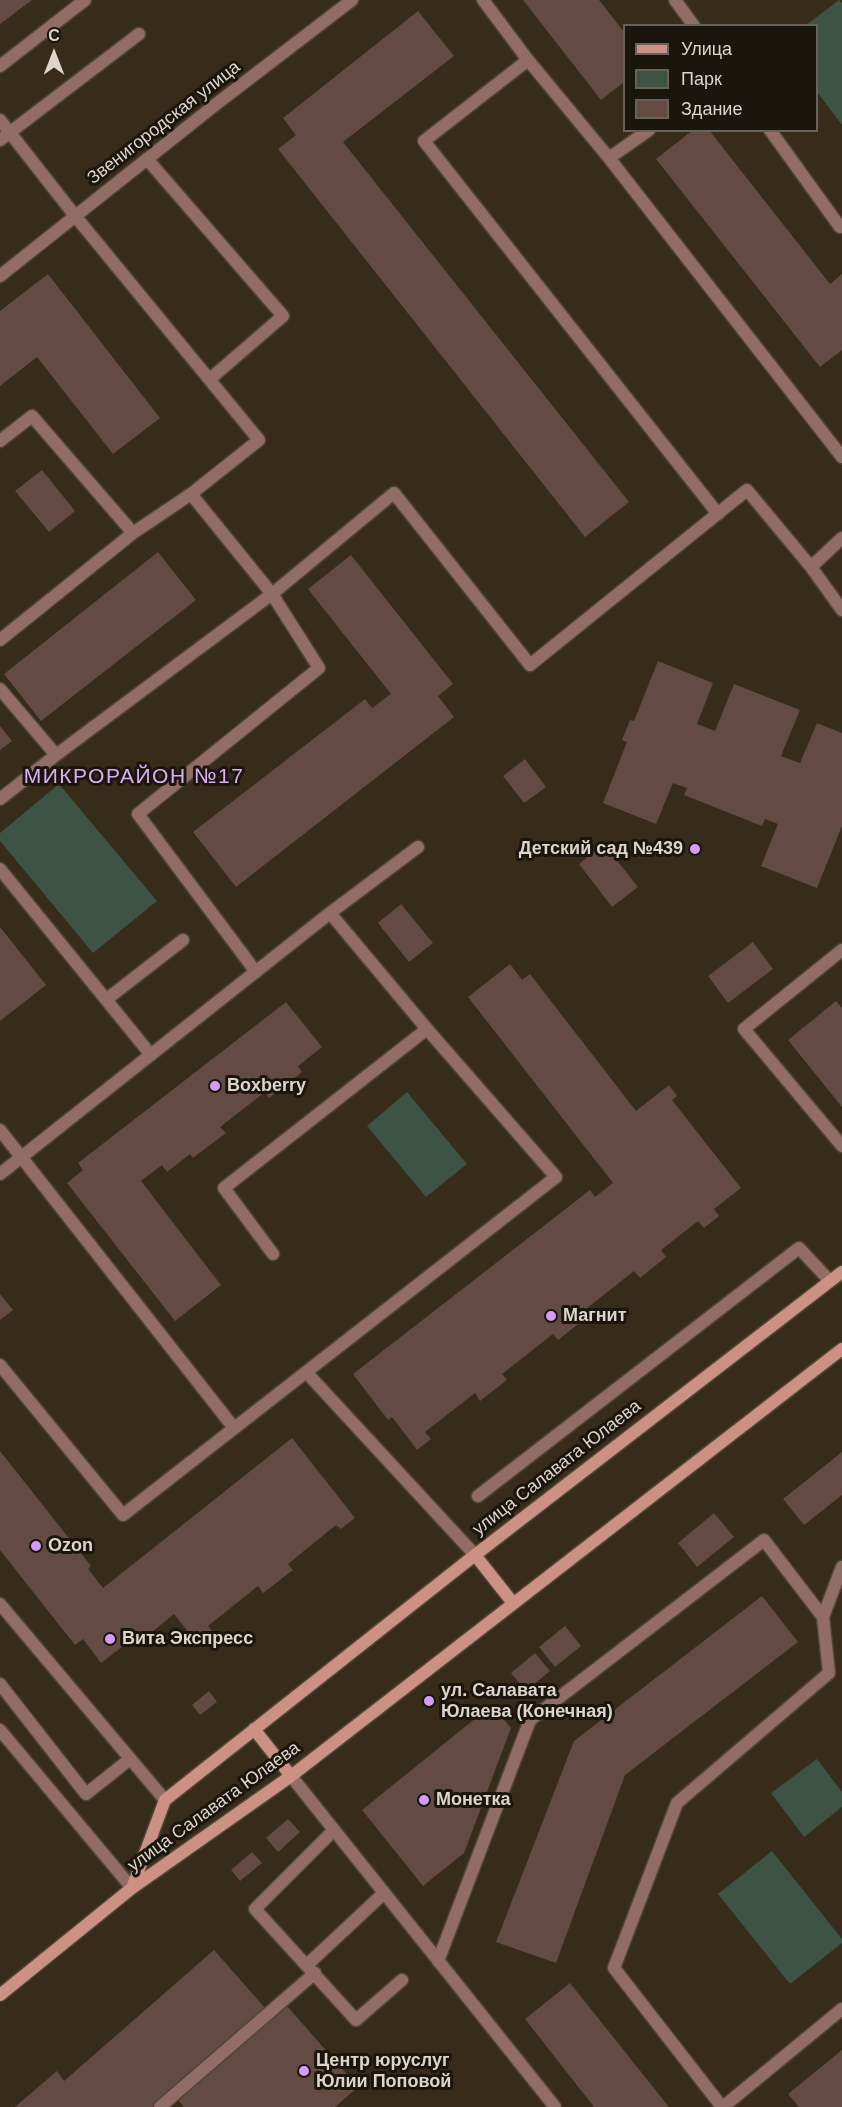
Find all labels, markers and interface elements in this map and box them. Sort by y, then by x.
north arrow [24,24,84,84]
legend [623,24,818,132]
text: С [48,27,60,44]
text: Улица [681,39,732,59]
street label: Звенигородская улица [83,57,245,189]
text: Парк [681,69,722,89]
text: Здание [681,99,742,119]
district label: МИКРОРАЙОН №17 [24,764,244,790]
place label: Детский сад №439 [519,838,683,860]
marker: Детский сад №439 [688,842,702,856]
place label: Boxberry [227,1075,306,1097]
marker: Boxberry [208,1079,222,1093]
place label: Магнит [563,1305,626,1327]
marker: Магнит [544,1309,558,1323]
street label: улица Салавата Юлаева [469,1396,645,1540]
place label: Ozon [48,1535,93,1557]
marker: Ozon [29,1539,43,1553]
place label: Вита Экспресс [122,1628,253,1650]
marker: Вита Экспресс [103,1632,117,1646]
place label: ул. Салавата Юлаева (Конечная) [441,1680,613,1722]
marker: ул. Салавата Юлаева (Конечная) [422,1694,436,1708]
street label: улица Салавата Юлаева [124,1737,304,1877]
place label: Монетка [436,1789,510,1811]
marker: Монетка [417,1793,431,1807]
place label: Центр юруслуг Юлии Поповой [316,2050,451,2092]
marker: Центр юруслуг Юлии Поповой [297,2064,311,2078]

